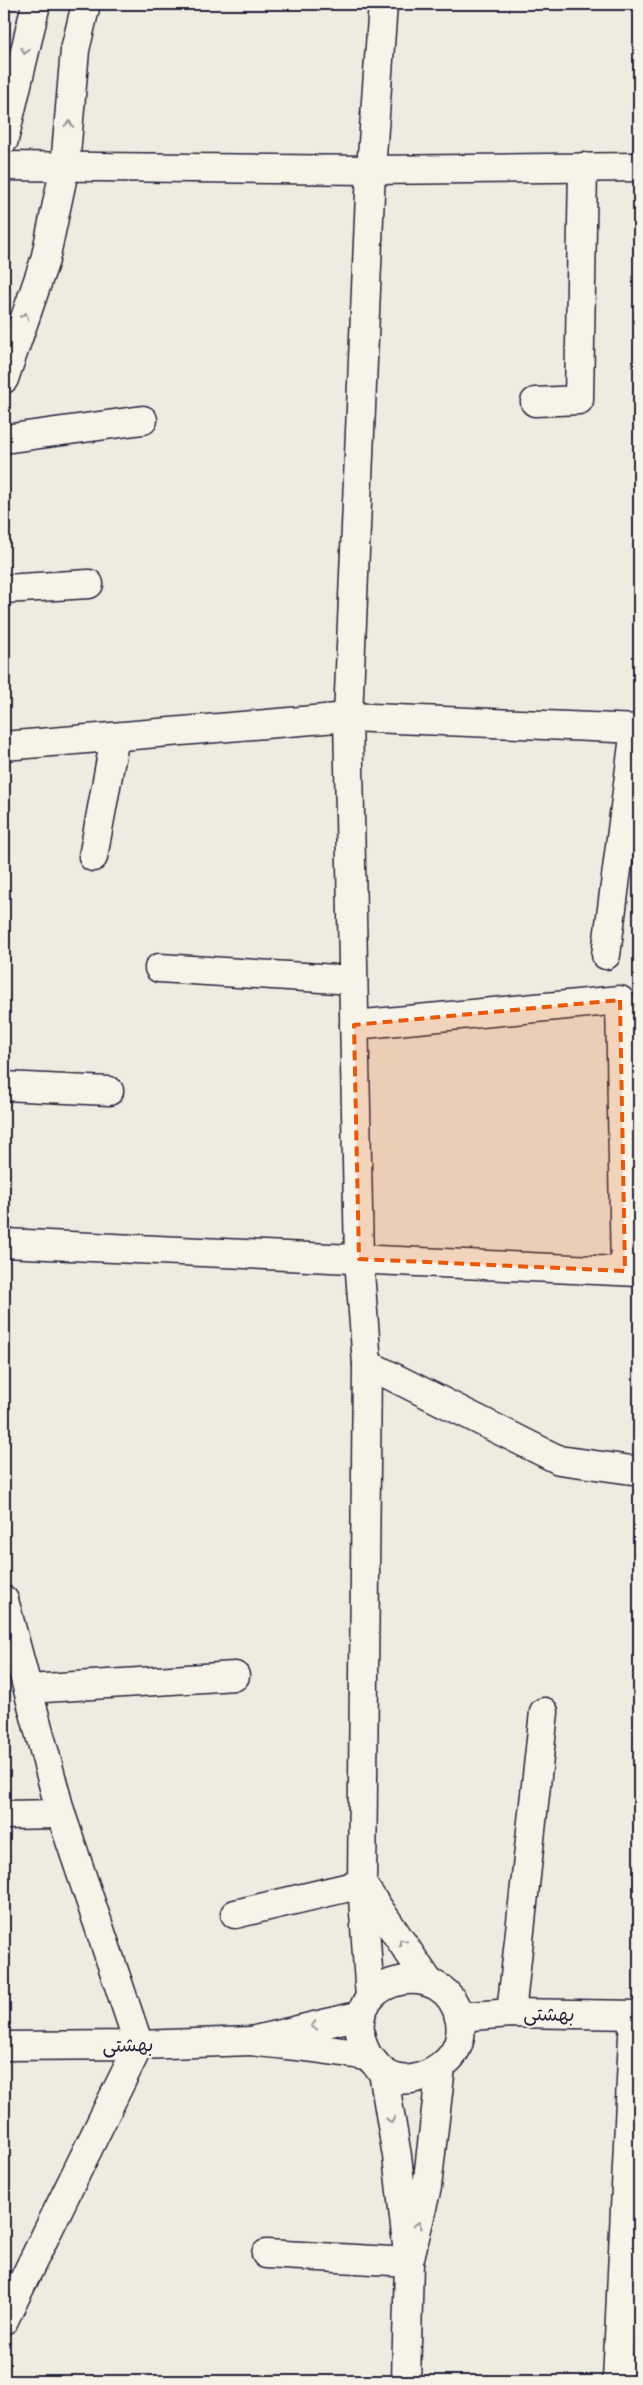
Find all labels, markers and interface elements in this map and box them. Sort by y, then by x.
one-way arrow [21,47,31,55]
one-way arrow [63,120,74,128]
one-way arrow [19,312,29,321]
one-way arrow [398,1938,408,1947]
street label: بهشتی [523,2002,575,2027]
one-way arrow [309,2020,318,2031]
street label: بهشتی [102,2033,154,2058]
one-way arrow [385,2116,395,2124]
one-way arrow [412,2221,423,2230]

